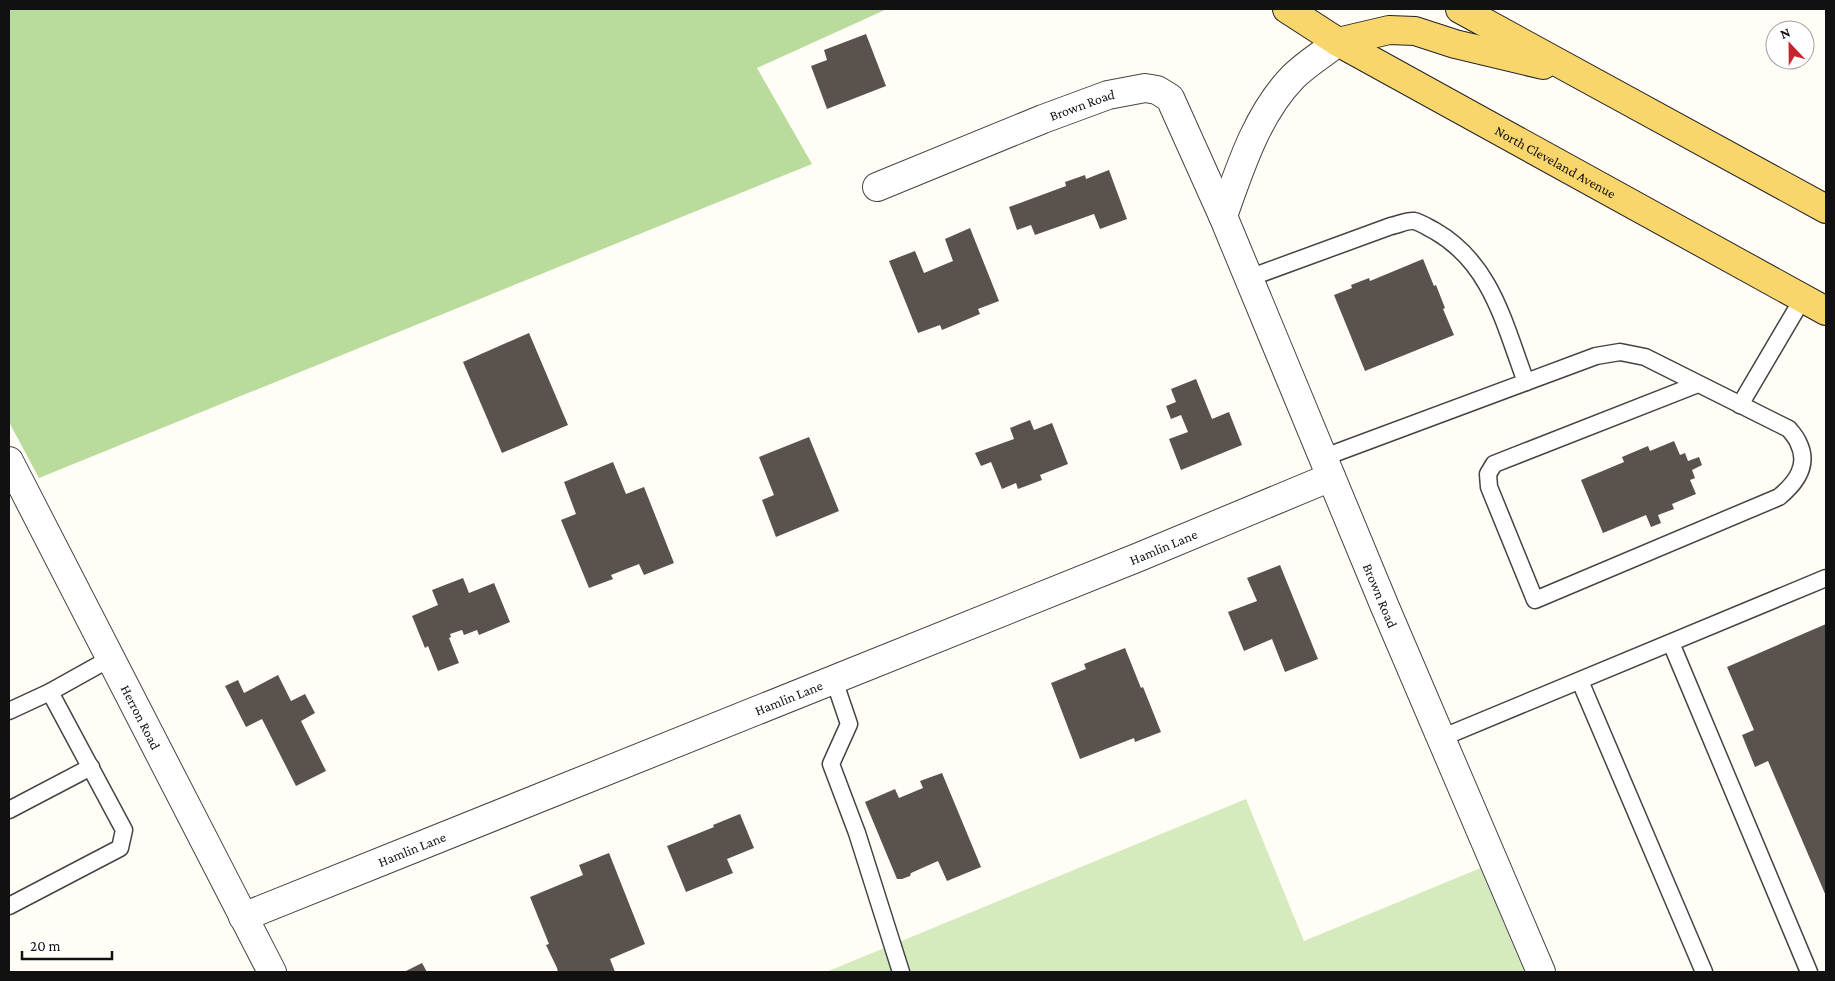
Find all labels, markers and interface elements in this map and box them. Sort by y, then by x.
north arrow [1765,20,1815,70]
text: N [1778,24,1793,42]
street label: Brown Road [1047,86,1116,124]
street label: North Cleveland Avenue [1492,122,1619,202]
street label: Hamlin Lane [1127,526,1199,568]
street label: Brown Road [1360,561,1401,631]
street label: Hamlin Lane [752,677,825,719]
street label: Herron Road [118,682,164,753]
street label: Hamlin Lane [376,828,448,870]
scale bar [22,928,112,960]
text: 20 m [30,938,61,954]

